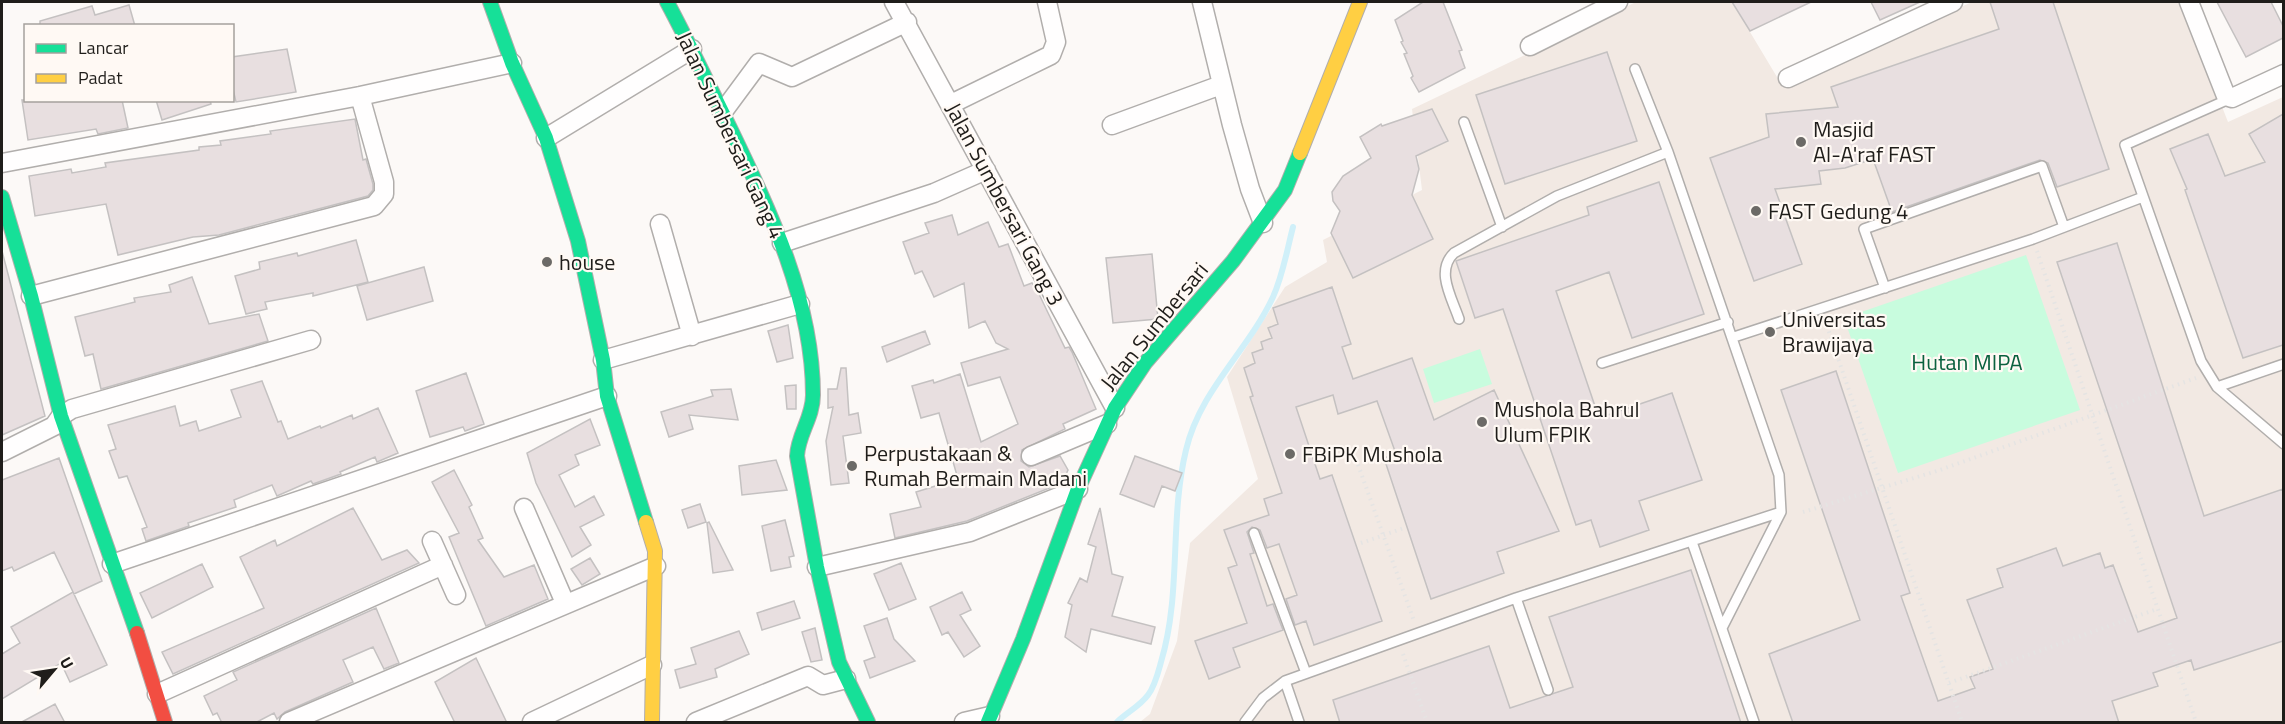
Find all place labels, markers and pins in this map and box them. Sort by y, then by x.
place label: Masjid Al-A'raf FAST [1813,112,1936,171]
marker: Masjid Al-A'raf FAST [1794,135,1808,149]
place label: FAST Gedung 4 [1768,194,1908,228]
marker: FAST Gedung 4 [1749,204,1763,218]
place label: house [559,245,615,279]
marker: house [540,255,554,269]
place label: Universitas Brawijaya [1782,302,1886,361]
marker: Universitas Brawijaya [1763,325,1777,339]
place label: Mushola Bahrul Ulum FPIK [1494,392,1640,451]
marker: Mushola Bahrul Ulum FPIK [1475,415,1489,429]
place label: Perpustakaan & Rumah Bermain Madani [864,436,1087,495]
place label: FBiPK Mushola [1302,437,1442,471]
marker: FBiPK Mushola [1283,447,1297,461]
marker: Perpustakaan & Rumah Bermain Madani [845,459,859,473]

